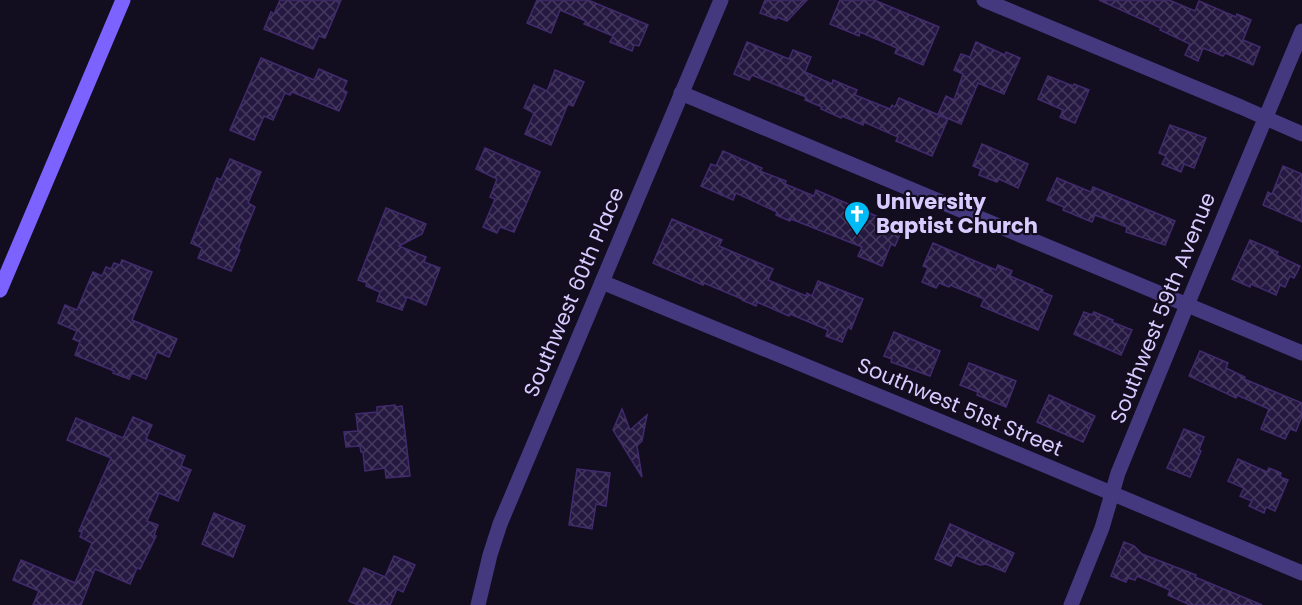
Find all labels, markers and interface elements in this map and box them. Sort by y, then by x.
street label: Southwest 60th Place [516,182,631,401]
place label: University Baptist Church [876,187,1038,240]
street label: Southwest 59th Avenue [1103,188,1222,428]
church icon: University Baptist Church [842,199,872,237]
street label: Southwest 51st Street [853,350,1067,463]

